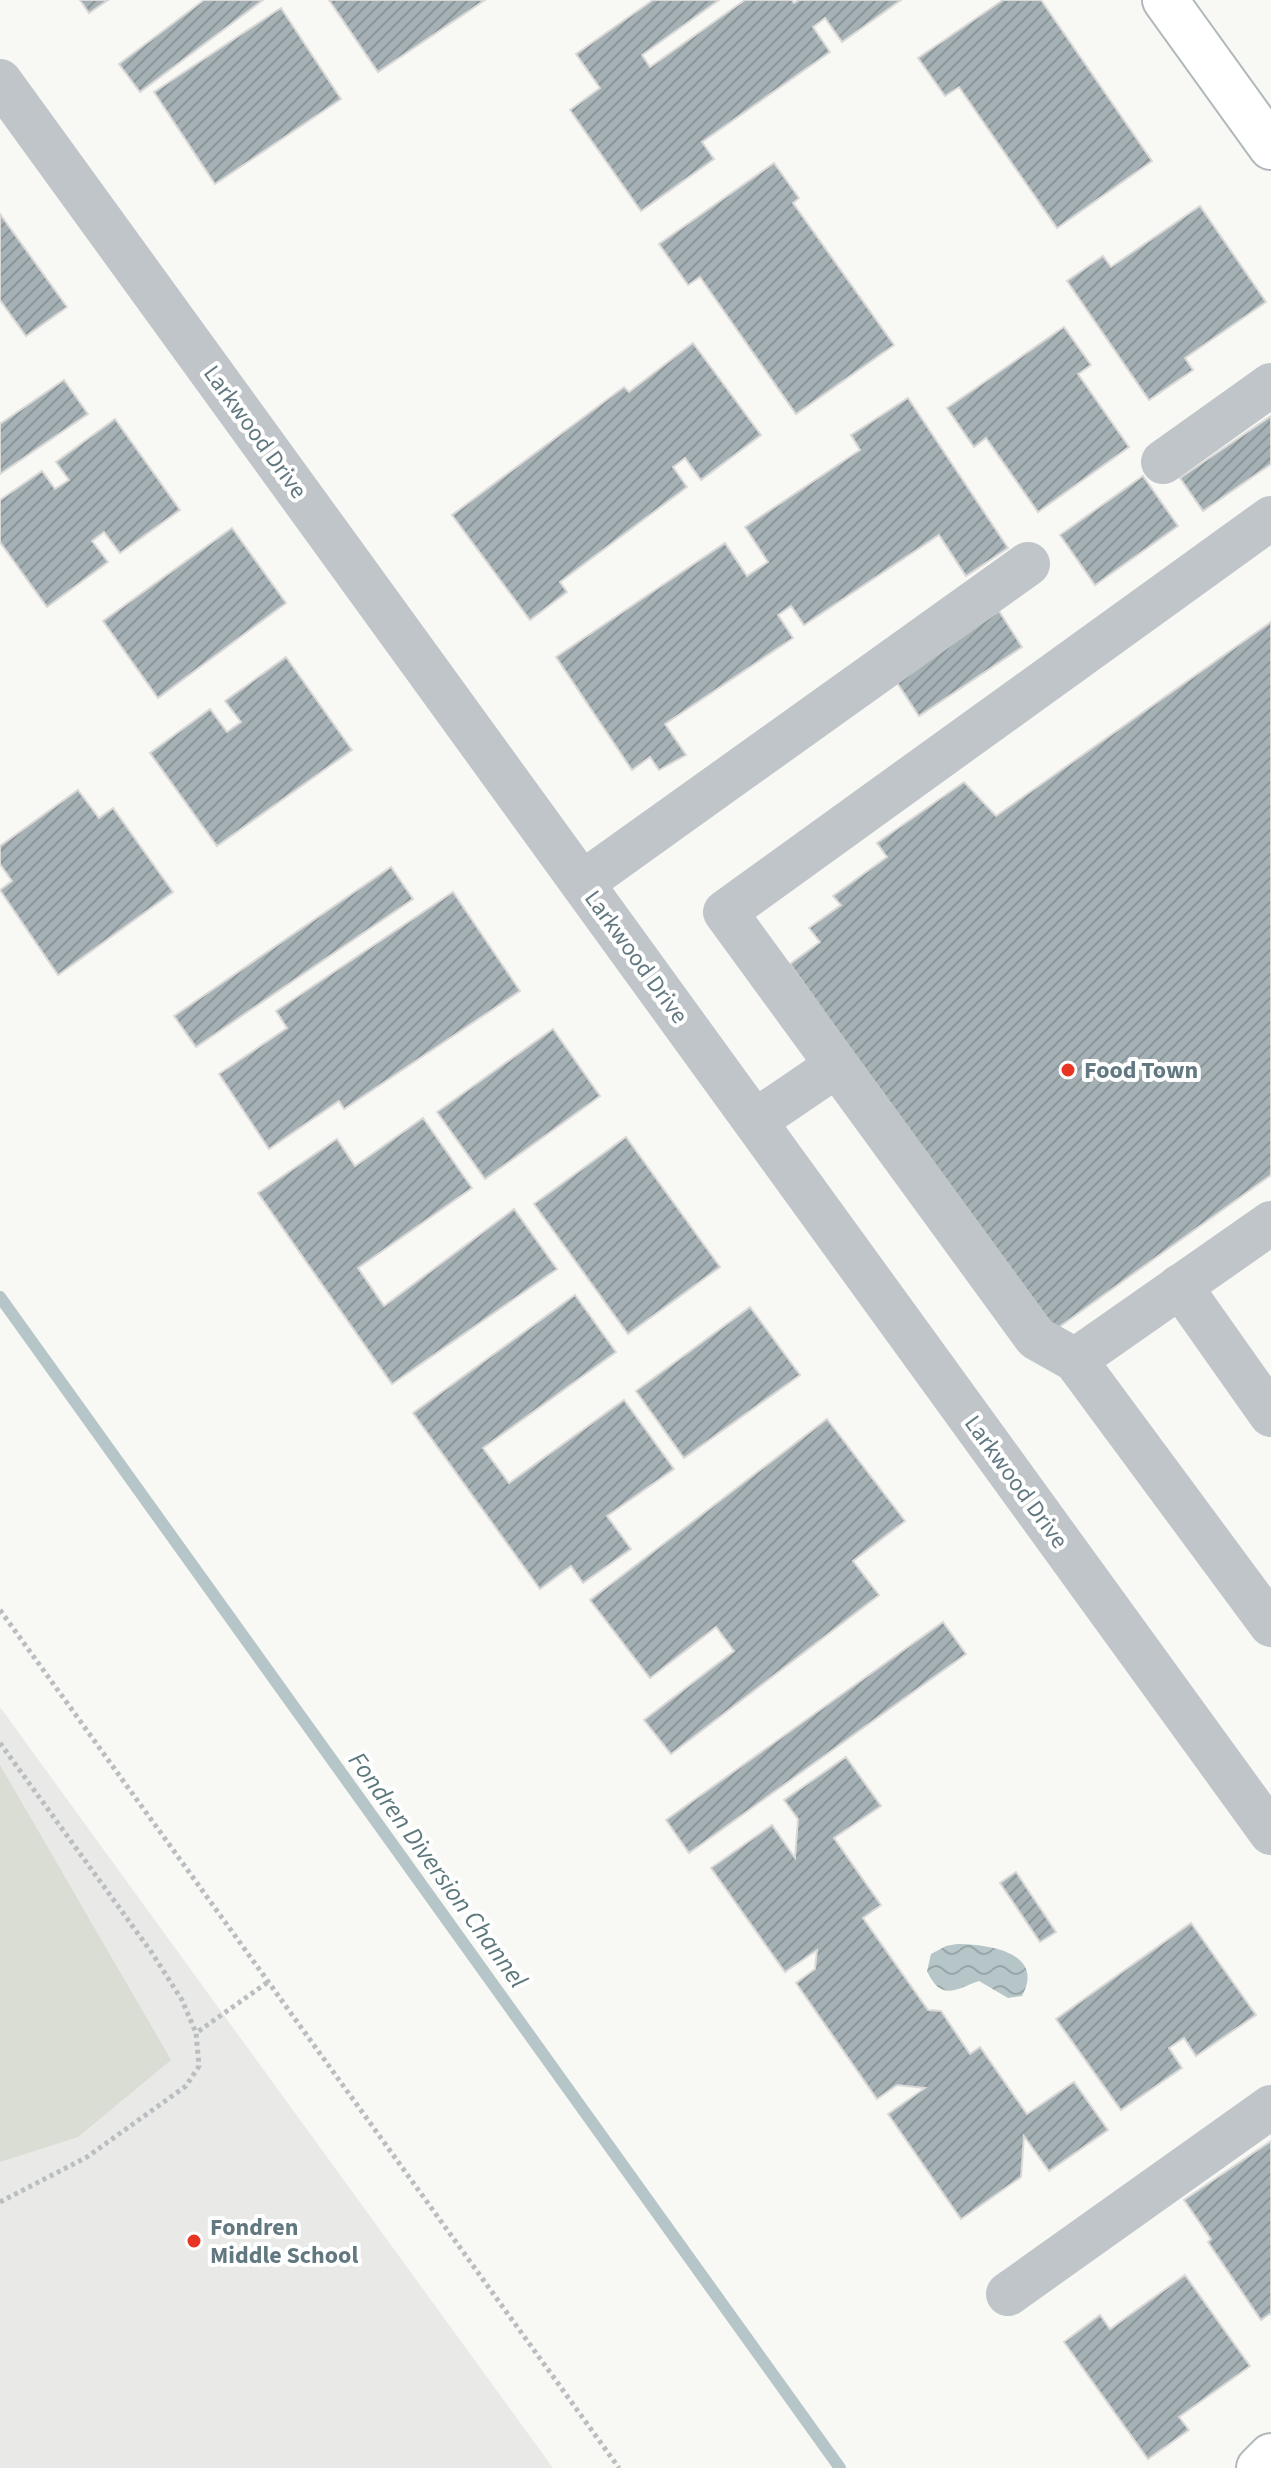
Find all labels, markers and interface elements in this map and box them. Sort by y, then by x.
street label: Larkwood Drive [195,358,315,506]
street label: Larkwood Drive [576,883,696,1031]
place label: Food Town [1084,1053,1198,1088]
marker: Food Town [1059,1061,1077,1079]
street label: Larkwood Drive [956,1408,1076,1556]
water label: Fondren Diversion Channel [340,1744,537,1996]
place label: Fondren Middle School [210,2210,358,2273]
marker: Fondren Middle School [185,2232,203,2250]

